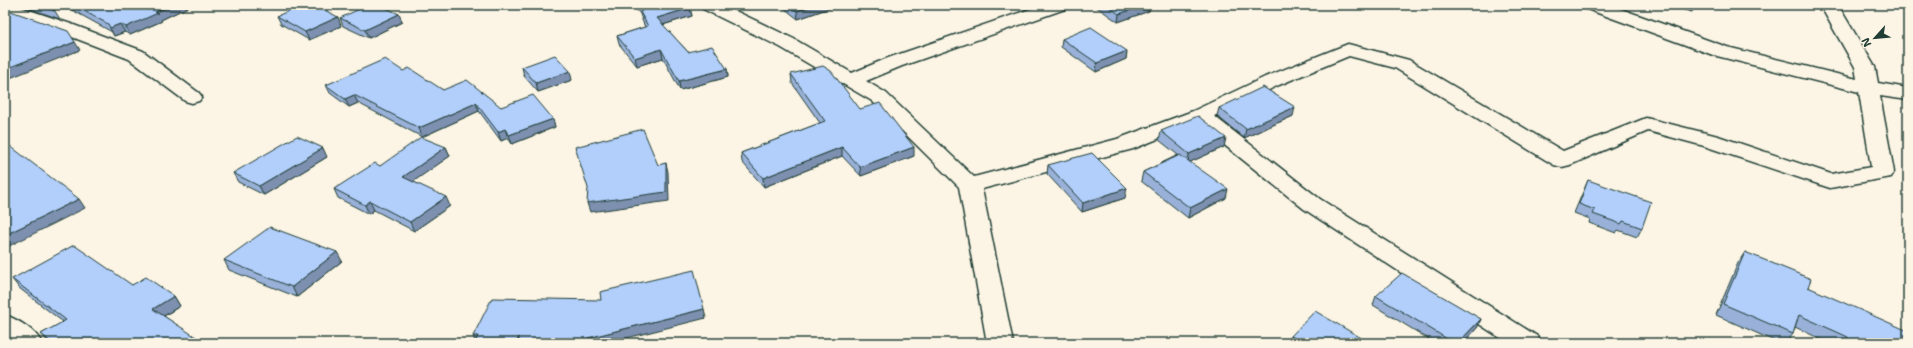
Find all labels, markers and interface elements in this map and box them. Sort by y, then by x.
north arrow [1855,18,1895,58]
text: N [1858,35,1875,50]

